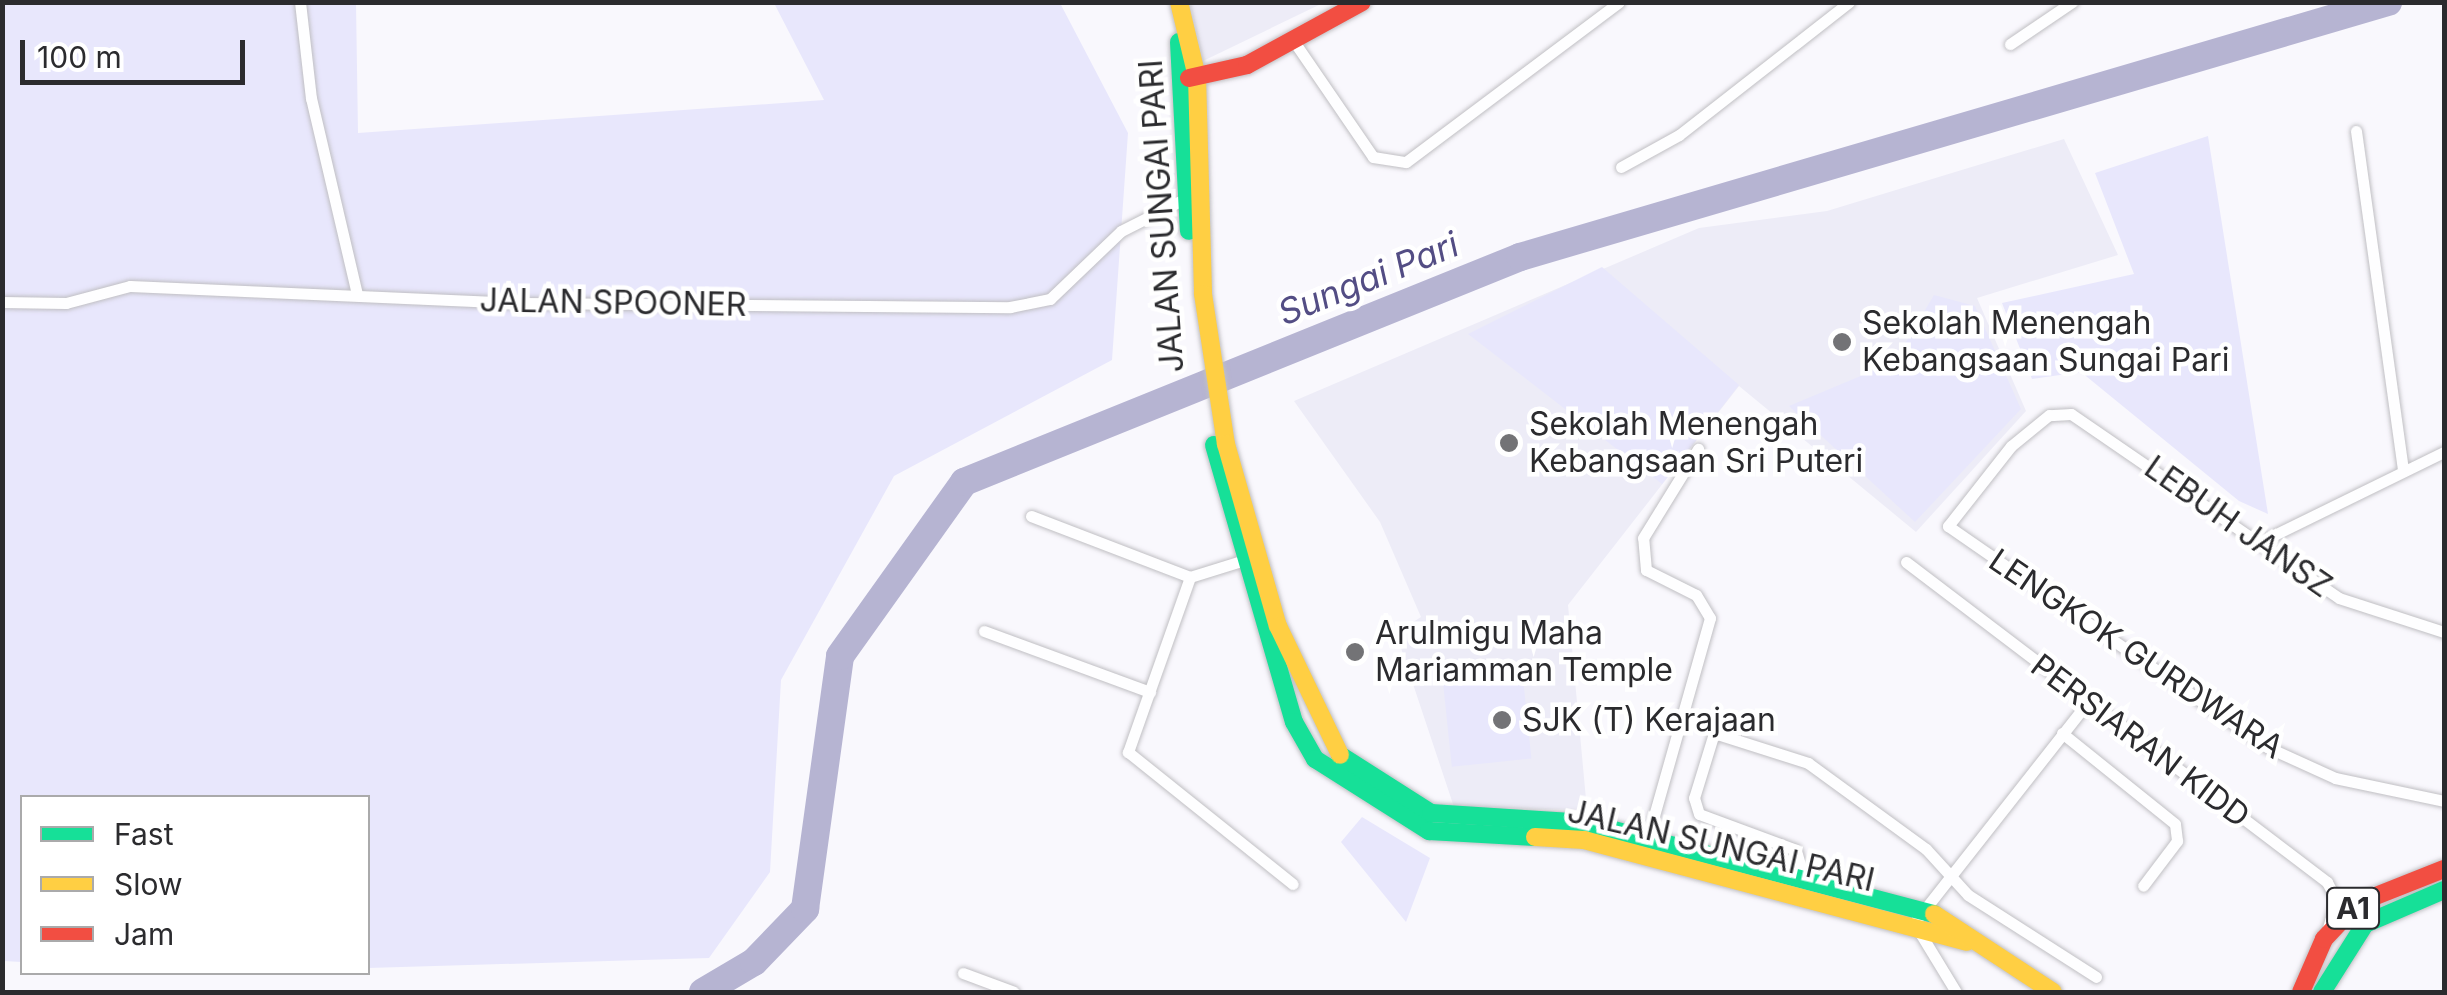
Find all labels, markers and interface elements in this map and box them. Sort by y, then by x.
scale bar [25,20,250,82]
text: 100 m [37,39,122,75]
street label: JALAN SUNGAI PARI [1132,58,1192,374]
water label: Sungai Pari [1272,223,1464,333]
street label: JALAN SPOONER [479,281,747,325]
place label: Sekolah Menengah Kebangsaan Sungai Pari [1862,305,2229,380]
marker: Sekolah Menengah Kebangsaan Sungai Pari [1831,331,1853,353]
place label: Sekolah Menengah Kebangsaan Sri Puteri [1529,406,1863,481]
marker: Sekolah Menengah Kebangsaan Sri Puteri [1498,432,1520,454]
street label: LEBUH JANSZ [2137,448,2339,606]
street label: LENGKOK GURDWARA [1982,541,2290,767]
place label: Arulmigu Maha Mariamman Temple [1375,615,1673,690]
marker: Arulmigu Maha Mariamman Temple [1344,641,1366,663]
street label: PERSIARAN KIDD [2023,646,2257,836]
place label: SJK (T) Kerajaan [1522,701,1776,739]
marker: SJK (T) Kerajaan [1491,709,1513,731]
street label: JALAN SUNGAI PARI [1564,792,1878,900]
legend [20,795,370,975]
text: Fast [114,816,173,852]
text: Slow [114,866,183,902]
road number: A1 [2326,883,2380,933]
text: Jam [114,916,174,952]

